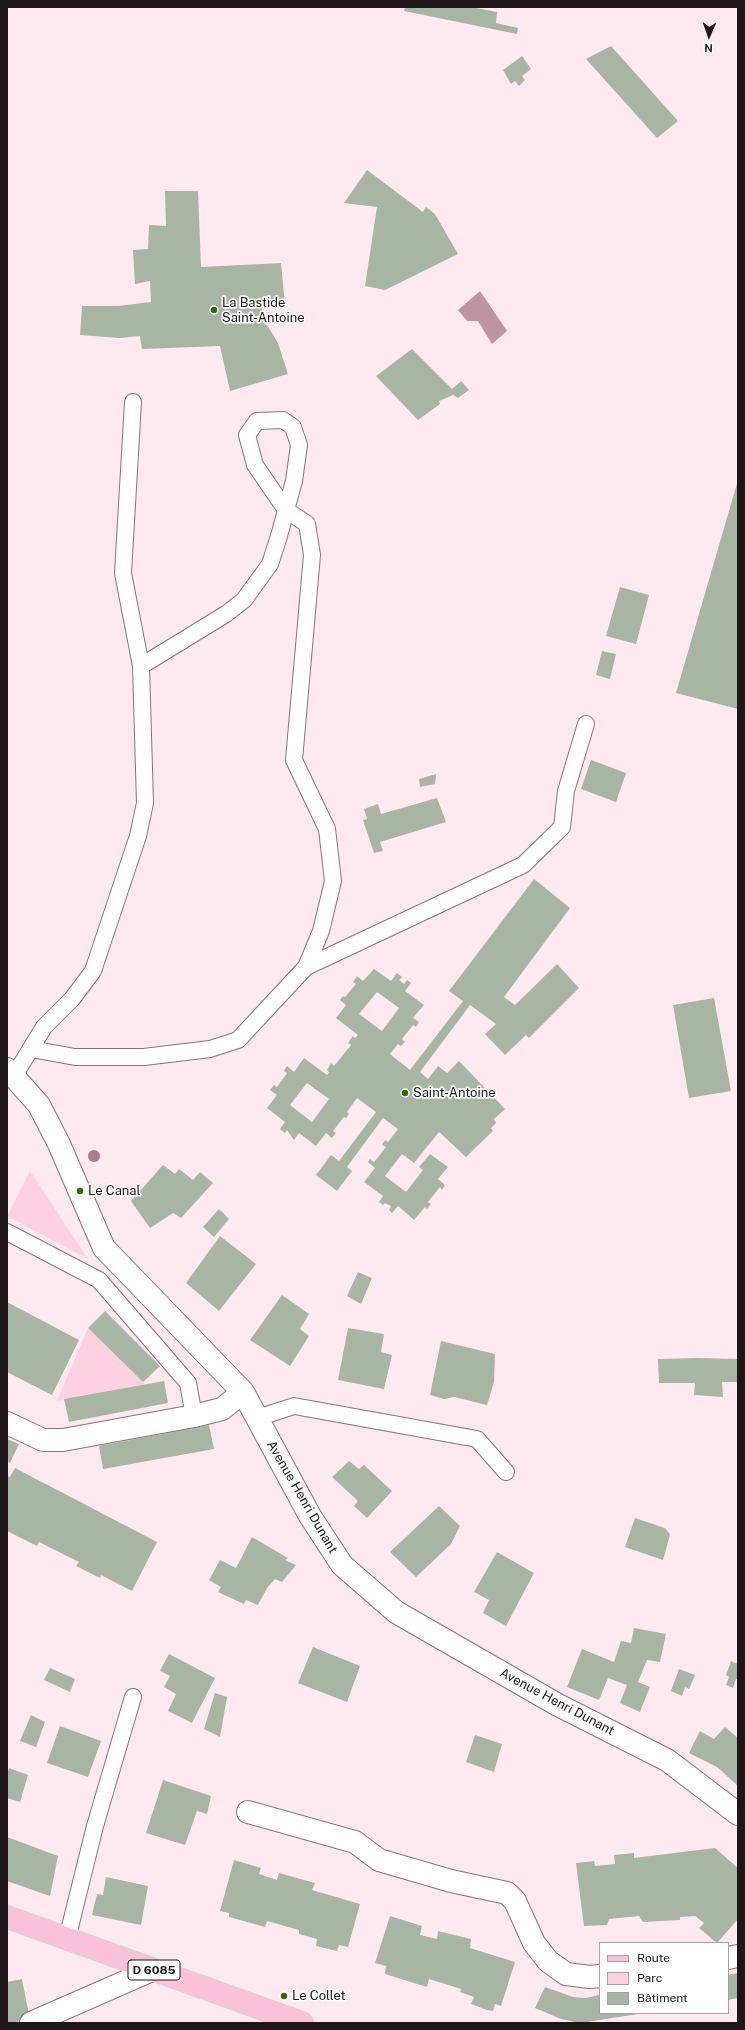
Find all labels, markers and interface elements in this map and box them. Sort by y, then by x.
north arrow [689,16,729,56]
text: N [704,42,713,54]
place label: La Bastide Saint-Antoine [222,295,305,326]
marker: La Bastide Saint-Antoine [209,305,219,315]
place label: Saint-Antoine [413,1085,496,1101]
marker: Saint-Antoine [400,1088,410,1098]
place label: Le Canal [88,1183,140,1199]
marker: Le Canal [75,1186,85,1196]
street label: Avenue Henri Dunant [263,1438,341,1556]
street label: Avenue Henri Dunant [497,1665,617,1739]
legend [599,1942,729,2014]
text: Route [637,1951,670,1965]
road number: D 6085 [128,1960,180,1980]
text: Parc [637,1971,662,1985]
place label: Le Collet [292,1988,346,2004]
marker: Le Collet [279,1991,289,2001]
text: Bâtiment [637,1991,688,2005]

